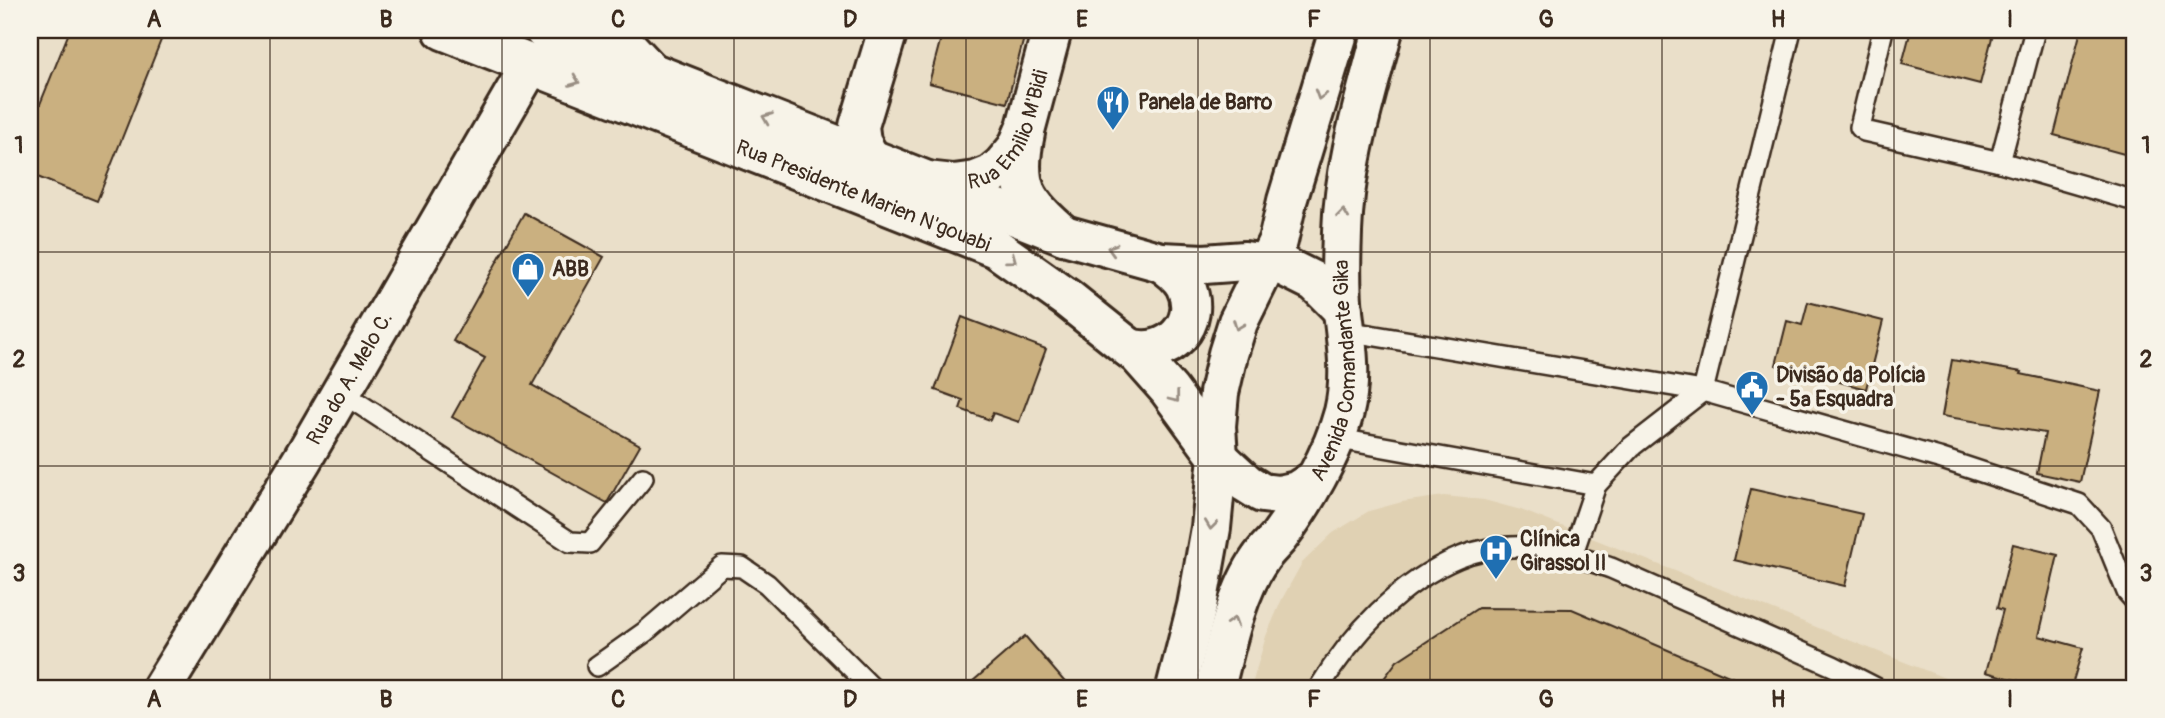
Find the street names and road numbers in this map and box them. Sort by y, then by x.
street label: Rua Emilio M'Bidi [966,66,1054,196]
street label: Rua Presidente Marien N'gouabi [732,133,995,258]
street label: Avenida Comandante Gika [1304,259,1362,486]
street label: Rua do A. Melo C. [300,307,398,450]

